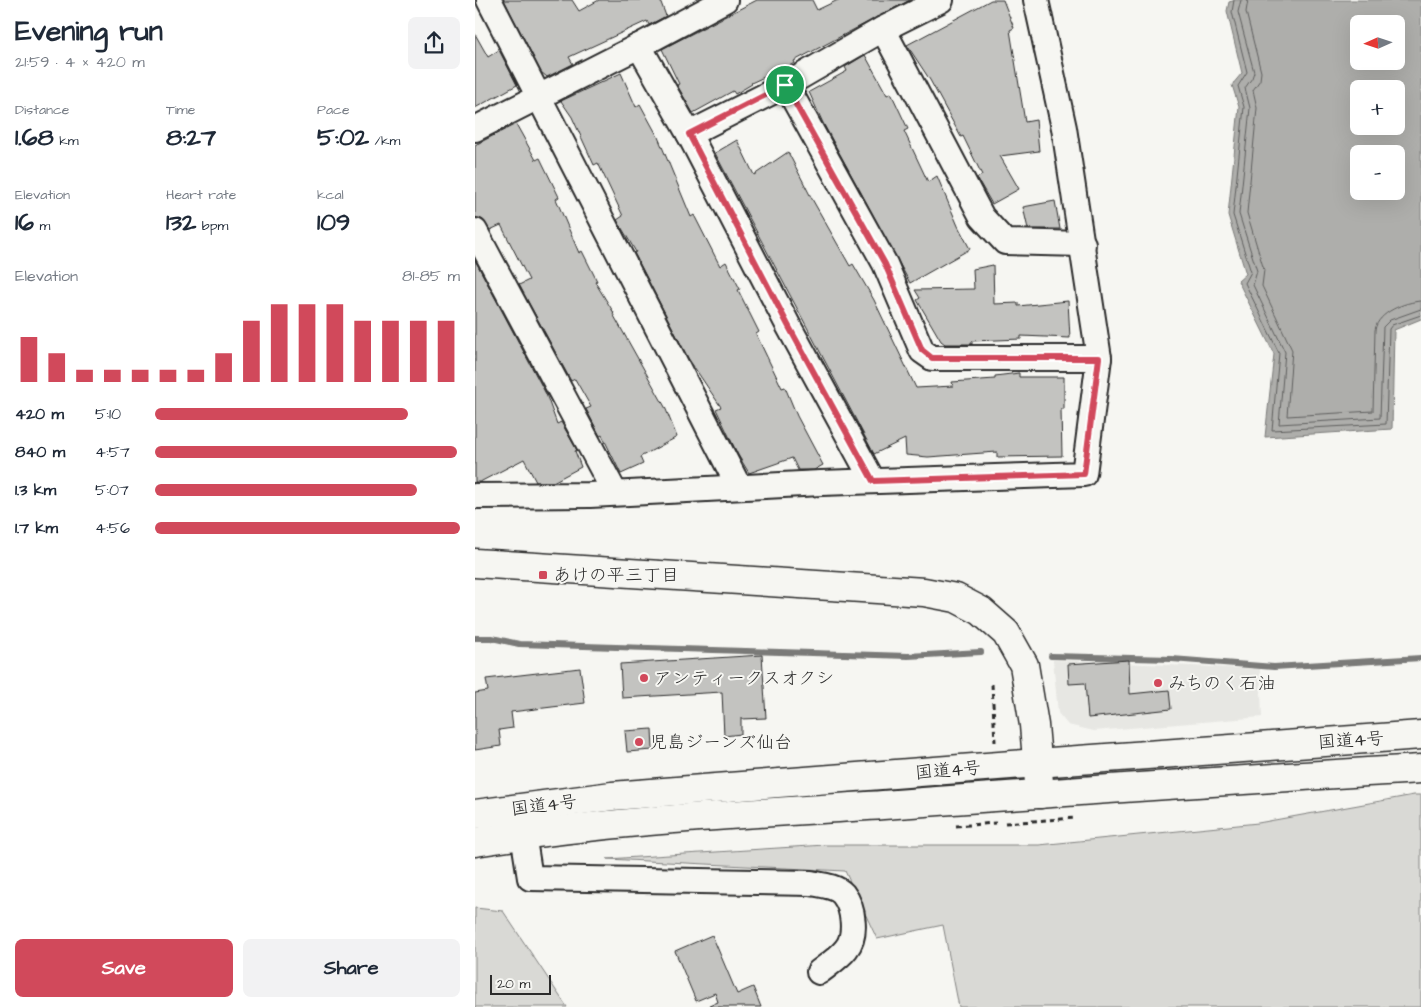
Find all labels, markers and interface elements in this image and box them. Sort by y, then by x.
text: Evening run [15,12,163,51]
north arrow [1350,15,1405,70]
map controls [1350,15,1405,200]
button: share [408,17,460,69]
text: 21:59 · 4 × 420 m [15,51,145,73]
pin [764,64,806,106]
icon: arrive [771,71,799,99]
button: + [1350,80,1405,135]
text: Distance [15,100,69,120]
text: Time [166,100,195,120]
text: Pace [317,100,349,120]
text: 1.68 [15,120,54,155]
text: 8:27 [166,120,216,155]
text: 5:02 [317,120,369,155]
text: km [54,131,79,151]
text: /km [369,131,400,151]
button: − [1350,145,1405,200]
text: Elevation [15,185,70,205]
text: Heart rate [166,185,236,205]
text: kcal [317,185,344,205]
text: 16 [15,205,34,240]
text: 132 [166,205,196,240]
text: 109 [317,205,350,240]
text: m [34,216,50,236]
text: bpm [196,216,228,236]
text: Elevation [15,265,78,287]
text: 81–85 m [402,265,460,287]
text: 420 m [15,403,64,425]
text: 5:10 [95,403,121,425]
text: 840 m [15,441,65,463]
text: 4:57 [95,441,130,463]
text: 1.3 km [15,479,56,501]
text: 5:07 [95,479,129,501]
text: 1.7 km [15,517,58,539]
text: 4:56 [95,517,130,539]
place label: あけの平三丁目 [553,563,679,588]
marker: あけの平三丁目 [537,569,549,581]
place label: アンティークスオクシ [654,666,834,691]
place label: みちのく石油 [1168,671,1275,696]
marker: アンティークスオクシ [638,672,650,684]
marker: みちのく石油 [1152,677,1164,689]
street label: 国道4号 [1317,726,1385,755]
place label: 児島ジーンズ仙台 [649,730,792,755]
marker: 児島ジーンズ仙台 [633,736,645,748]
street label: 国道4号 [914,755,982,786]
street label: 国道4号 [510,789,578,822]
button: Save [15,939,233,997]
button: Share [243,939,460,997]
scale bar [490,972,551,995]
text: 20 m [497,974,530,994]

